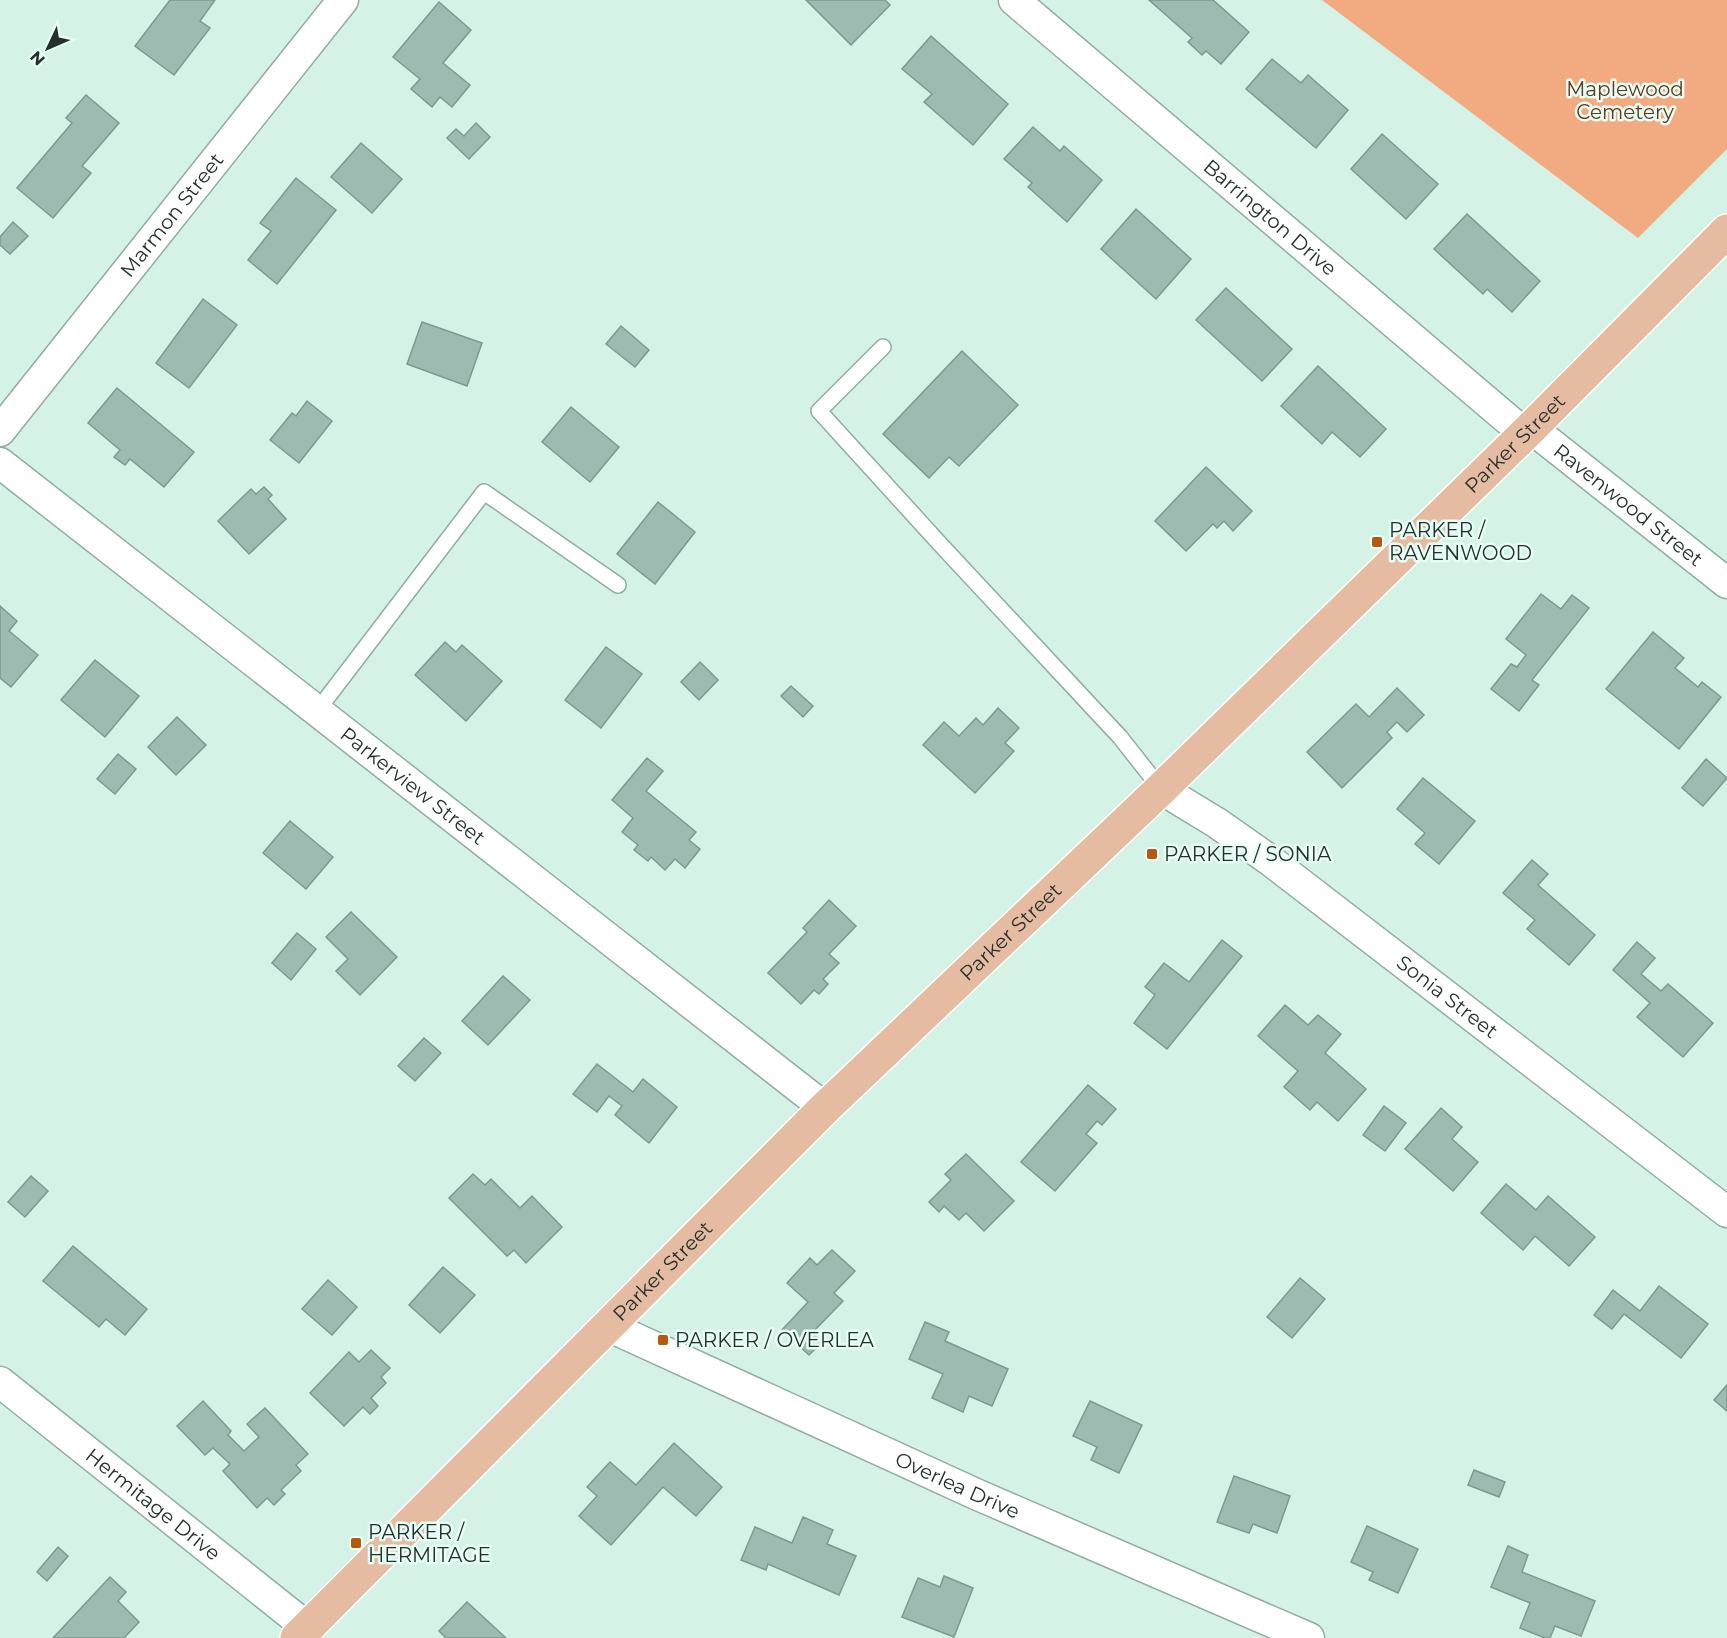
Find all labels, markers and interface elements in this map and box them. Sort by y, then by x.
north arrow [18,18,78,78]
text: N [26,47,49,69]
park label: Maplewood Cemetery [1566,77,1684,124]
street label: Marmon Street [115,148,229,282]
street label: Barrington Drive [1199,154,1341,281]
street label: Parker Street [1460,389,1570,498]
street label: Ravenwood Street [1549,439,1708,571]
place label: PARKER / RAVENWOOD [1389,518,1532,565]
marker: PARKER / RAVENWOOD [1370,535,1384,549]
street label: Parkerview Street [336,722,490,850]
place label: PARKER / SONIA [1164,842,1332,866]
marker: PARKER / SONIA [1145,847,1159,861]
street label: Parker Street [955,878,1066,986]
street label: Sonia Street [1392,950,1503,1043]
street label: Parker Street [608,1216,717,1326]
place label: PARKER / OVERLEA [675,1328,875,1352]
marker: PARKER / OVERLEA [656,1333,670,1347]
street label: Hermitage Drive [81,1443,225,1565]
street label: Overlea Drive [891,1447,1023,1524]
place label: PARKER / HERMITAGE [368,1520,491,1567]
marker: PARKER / HERMITAGE [349,1536,363,1550]

